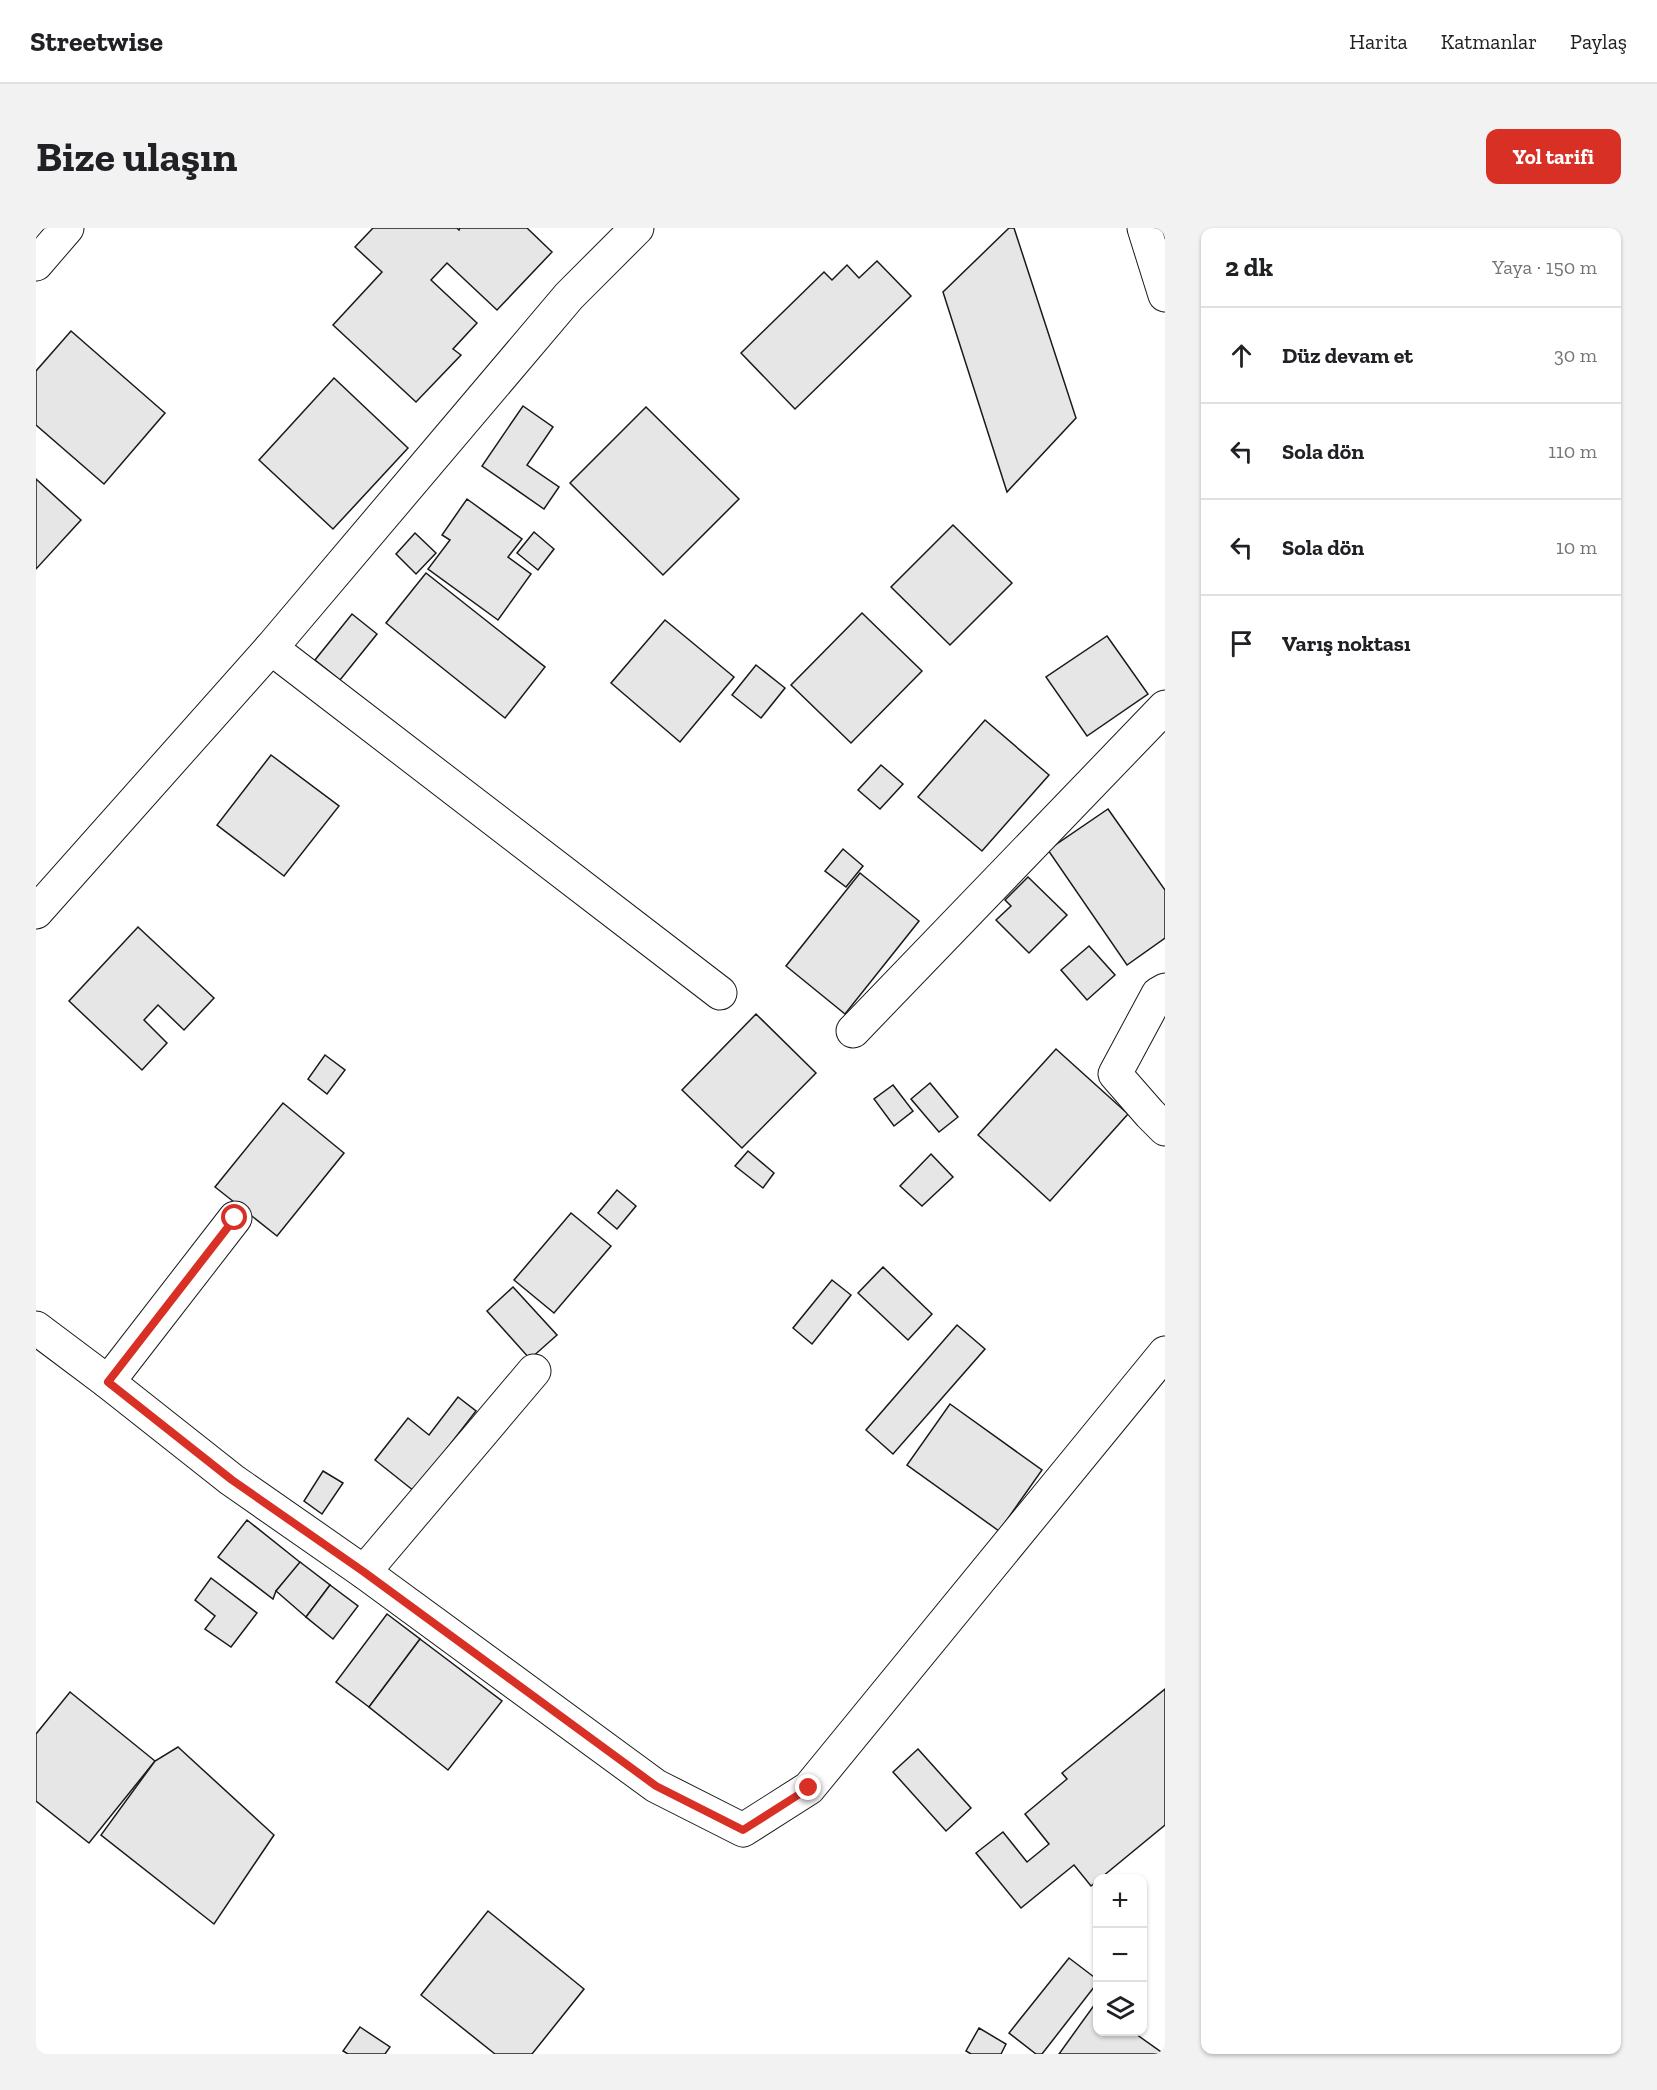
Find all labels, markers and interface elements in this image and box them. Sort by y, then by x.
text: Streetwise [30,25,163,58]
text: Harita [1349,29,1408,54]
text: Katmanlar [1441,29,1537,54]
text: Paylaş [1570,29,1627,54]
button: Yol tarifi [1486,129,1621,184]
text: Bize ulaşın [36,131,237,182]
text: 2 dk [1225,251,1273,283]
text: Yaya · 150 m [1492,255,1597,279]
icon: ahead [1225,339,1258,372]
text: Düz devam et [1282,342,1413,369]
text: 30 m [1554,343,1597,367]
icon: left [1225,435,1258,468]
text: Sola dön [1282,438,1364,465]
text: 110 m [1548,439,1597,463]
icon: left [1225,531,1258,564]
text: Sola dön [1282,534,1364,561]
text: 10 m [1556,535,1597,559]
icon: arrive [1225,627,1258,660]
text: Varış noktası [1282,630,1411,657]
route start [221,1204,247,1230]
route end [795,1774,821,1800]
map controls [1093,1874,1147,2036]
button: + [1093,1874,1147,1928]
button: − [1093,1928,1147,1982]
button: layers [1093,1982,1147,2036]

